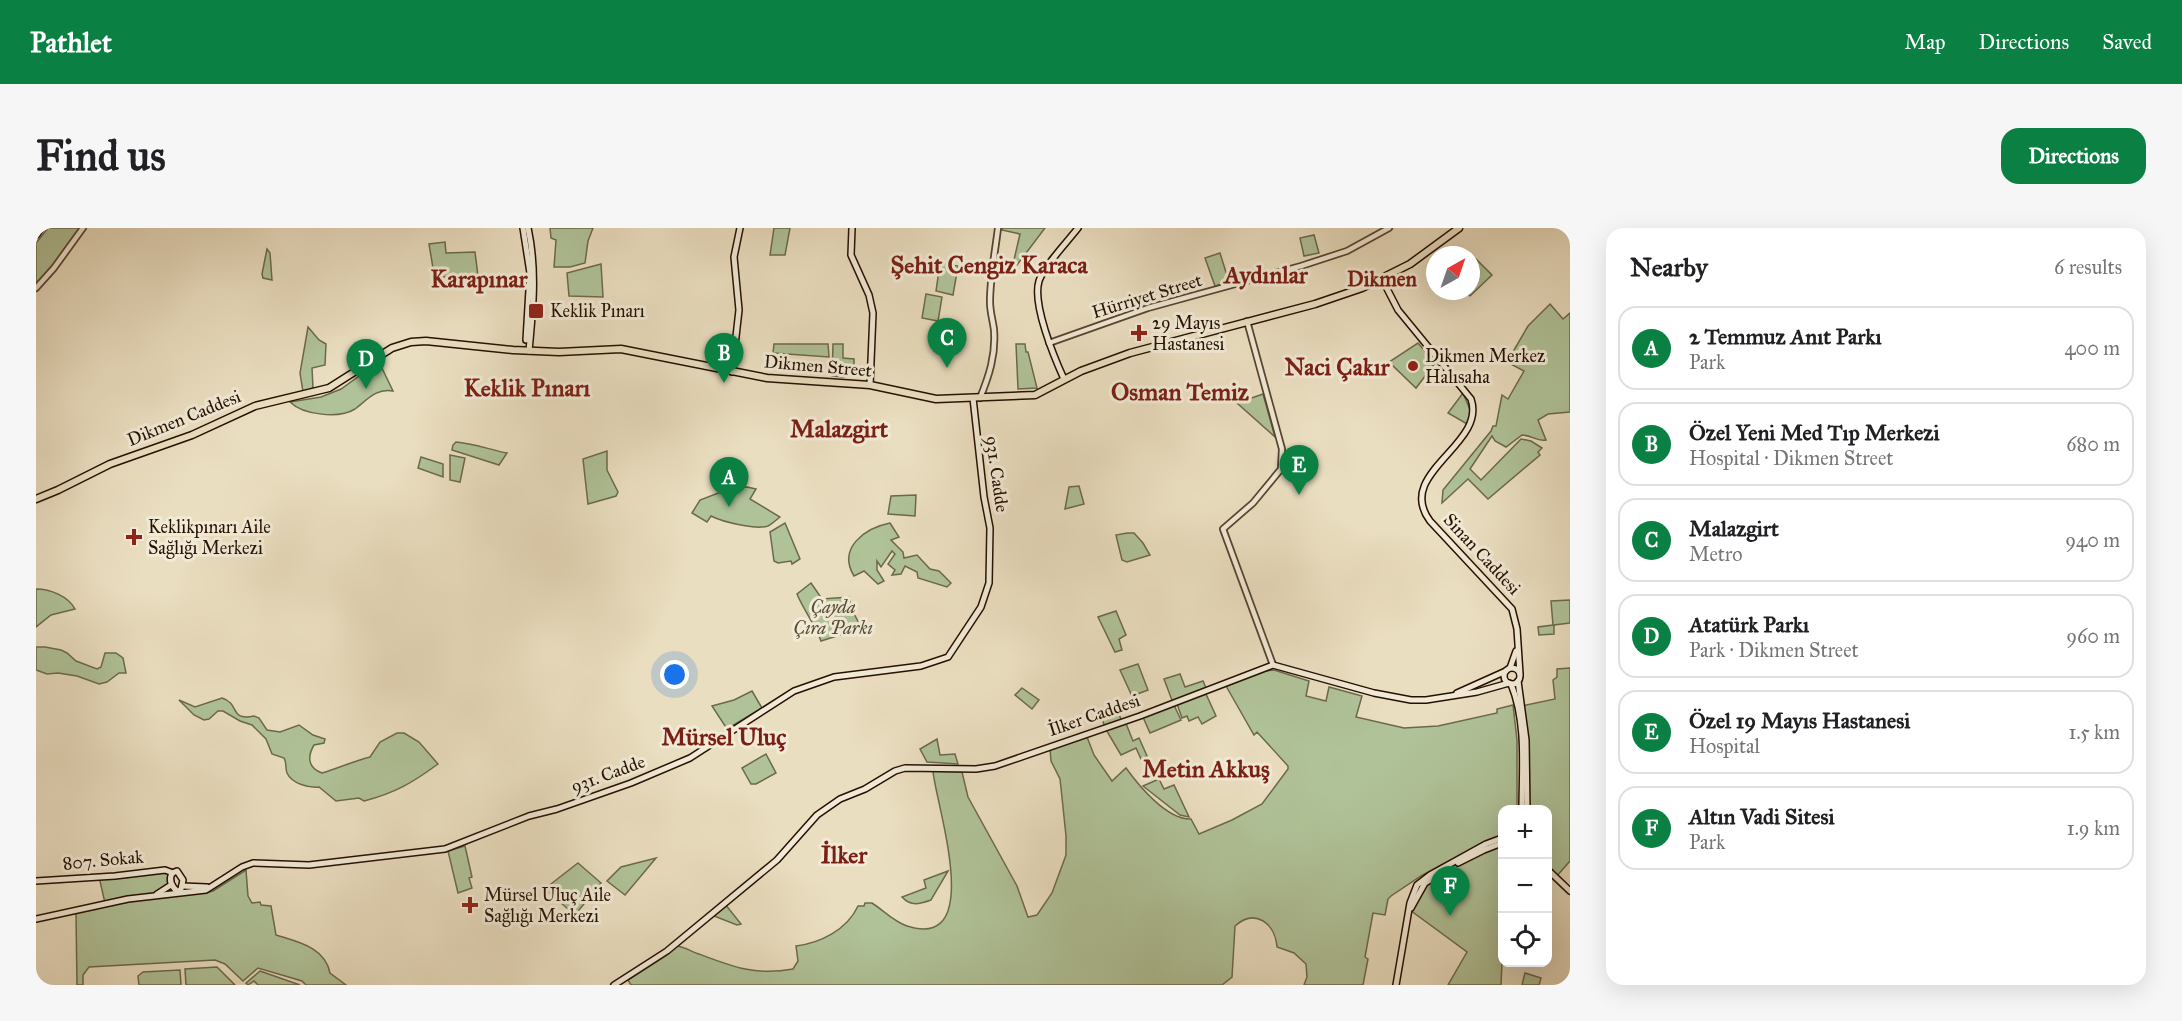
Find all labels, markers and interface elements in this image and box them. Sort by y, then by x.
text: Pathlet [30,25,112,60]
text: Map [1905,29,1946,55]
text: Directions [1979,29,2069,55]
text: Saved [2102,29,2152,55]
button: Directions [2001,128,2146,184]
text: Find us [36,130,166,182]
north arrow [1426,246,1480,300]
district label: Şehit Cengiz Karaca [890,250,1088,280]
text: Nearby [1630,251,1708,283]
text: 6 results [2054,255,2122,279]
district label: Aydınlar [1222,260,1309,290]
district label: Karapınar [430,264,529,294]
district label: Dikmen [1347,266,1418,292]
street label: Hürriyet Street [1089,269,1205,323]
place label: Keklik Pınarı [550,300,645,322]
marker: Keklik Pınarı [527,302,545,320]
place label: 29 Mayıs Hastanesi [1152,312,1225,355]
pin: C [928,318,966,368]
text: 2 Temmuz Anıt Parkı [1689,323,1882,350]
marker: 29 Mayıs Hastanesi [1130,324,1148,342]
pin: B [704,334,744,383]
text: A [1645,336,1658,360]
text: 400 m [2064,336,2120,360]
pin: D [346,340,386,389]
place label: Dikmen Merkez Halısaha [1425,345,1545,388]
street label: Dikmen Street [763,350,874,382]
text: Park [1689,350,1725,374]
district label: Naci Çakır [1284,352,1391,382]
marker: Dikmen Merkez Halısaha [1406,359,1420,373]
district label: Keklik Pınarı [464,373,591,403]
district label: Osman Temiz [1111,377,1250,407]
street label: Dikmen Caddesi [124,385,244,451]
district label: Malazgirt [790,414,888,444]
text: Özel Yeni Med Tıp Merkezi [1689,419,1940,446]
text: B [1645,432,1658,456]
text: 680 m [2066,432,2120,456]
street label: 931. Cadde [981,434,1013,514]
pin: E [1280,446,1318,495]
text: Hospital · Dikmen Street [1689,446,1893,470]
pin: A [710,458,748,507]
street label: Sinan Caddesi [1439,509,1525,599]
text: Malazgirt [1689,515,1779,542]
place label: Keklikpınarı Aile Sağlığı Merkezi [148,516,271,560]
marker: Keklikpınarı Aile Sağlığı Merkezi [125,528,143,546]
text: C [1645,528,1658,552]
text: 940 m [2065,528,2120,552]
text: Metro [1689,542,1742,566]
park label: Çayda Çıra Parkı [793,596,873,639]
text: Atatürk Parkı [1689,611,1809,638]
text: D [1644,624,1659,648]
text: 960 m [2066,624,2120,648]
text: Park · Dikmen Street [1689,638,1859,662]
your location [660,660,689,689]
street label: İlker Caddesi [1045,688,1143,741]
text: Özel 19 Mayıs Hastanesi [1689,707,1910,734]
text: E [1644,720,1659,744]
text: 1.5 km [2069,720,2120,744]
district label: Mürsel Uluç [662,722,786,752]
text: Hospital [1689,734,1760,758]
street label: 931. Cadde [568,750,648,798]
district label: Metin Akkuş [1142,754,1270,784]
text: Altın Vadi Sitesi [1689,803,1835,830]
map controls [1498,805,1552,967]
button: + [1498,805,1552,859]
text: F [1645,816,1658,840]
text: 1.9 km [2067,816,2120,840]
text: Park [1689,830,1725,854]
district label: İlker [821,840,868,870]
street label: 807. Sokak [62,845,145,874]
button: − [1498,859,1552,913]
pin: F [1430,866,1470,916]
place label: Mürsel Uluç Aile Sağlığı Merkezi [484,884,611,928]
marker: Mürsel Uluç Aile Sağlığı Merkezi [461,896,479,914]
button: locate [1498,913,1552,967]

